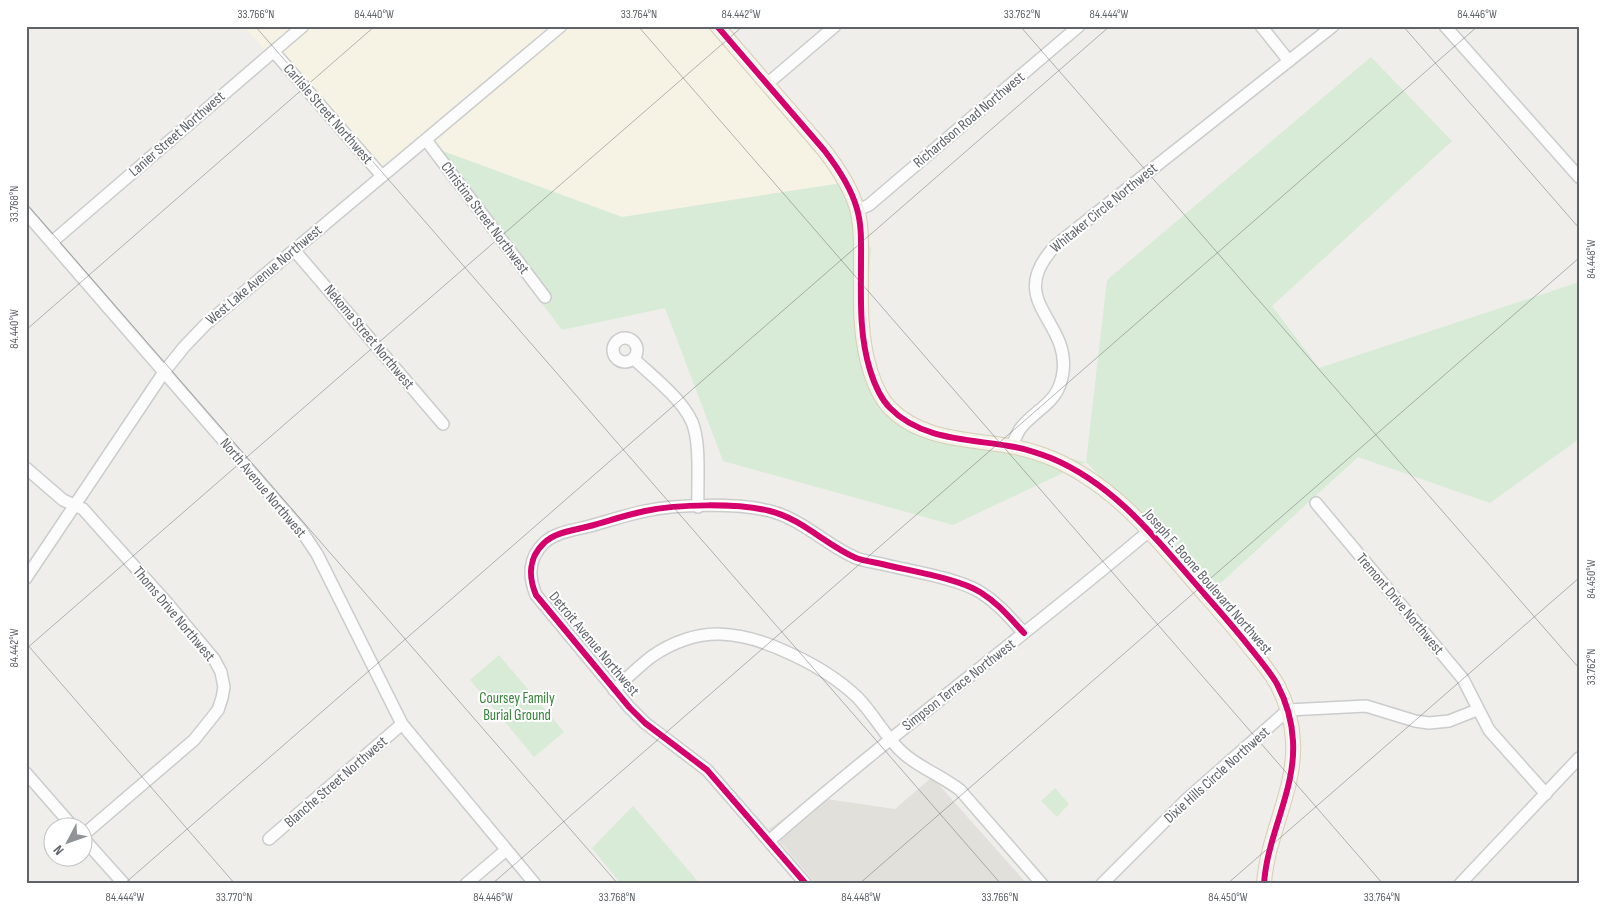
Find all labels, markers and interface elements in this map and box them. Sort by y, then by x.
text: 33.766°N [238,7,274,22]
text: 84.440°W [354,7,394,22]
text: 33.764°N [621,7,657,22]
text: 84.442°W [721,7,761,22]
text: 33.762°N [1004,7,1040,22]
text: 84.444°W [1090,7,1129,22]
text: 84.446°W [1457,7,1497,22]
street label: Carlisle Street Northwest [279,60,377,169]
street label: Richardson Road Northwest [909,68,1029,172]
street label: Lanier Street Northwest [125,87,229,181]
street label: Christina Street Northwest [437,158,534,278]
street label: Whitaker Circle Northwest [1047,159,1162,257]
text: 33.768°N [7,186,22,222]
street label: West Lake Avenue Northwest [202,221,326,329]
text: 84.448°W [1584,239,1599,279]
street label: Nekoma Street Northwest [320,281,419,394]
text: 84.440°W [7,309,22,349]
street label: North Avenue Northwest [216,434,311,542]
street label: Joseph E. Boone Boulevard Northwest [1139,505,1277,659]
street label: Tremont Drive Northwest [1352,549,1448,659]
text: 84.450°W [1584,559,1599,599]
street label: Thoms Drive Northwest [129,563,220,666]
street label: Detroit Avenue Northwest [545,588,644,701]
text: 84.442°W [7,628,22,668]
street label: Simpson Terrace Northwest [898,635,1020,735]
text: 33.762°N [1584,649,1599,685]
park label: Coursey Family Burial Ground [479,689,555,725]
street label: Dixie Hills Circle Northwest [1160,722,1274,827]
street label: Blanche Street Northwest [281,732,392,832]
north arrow [42,818,92,868]
text: N [50,842,67,859]
text: 84.444°W [106,890,145,905]
text: 33.770°N [216,890,252,905]
text: 84.446°W [473,890,513,905]
text: 33.768°N [599,890,635,905]
text: 84.448°W [841,890,881,905]
text: 33.766°N [982,890,1018,905]
text: 84.450°W [1208,890,1248,905]
text: 33.764°N [1364,890,1400,905]

